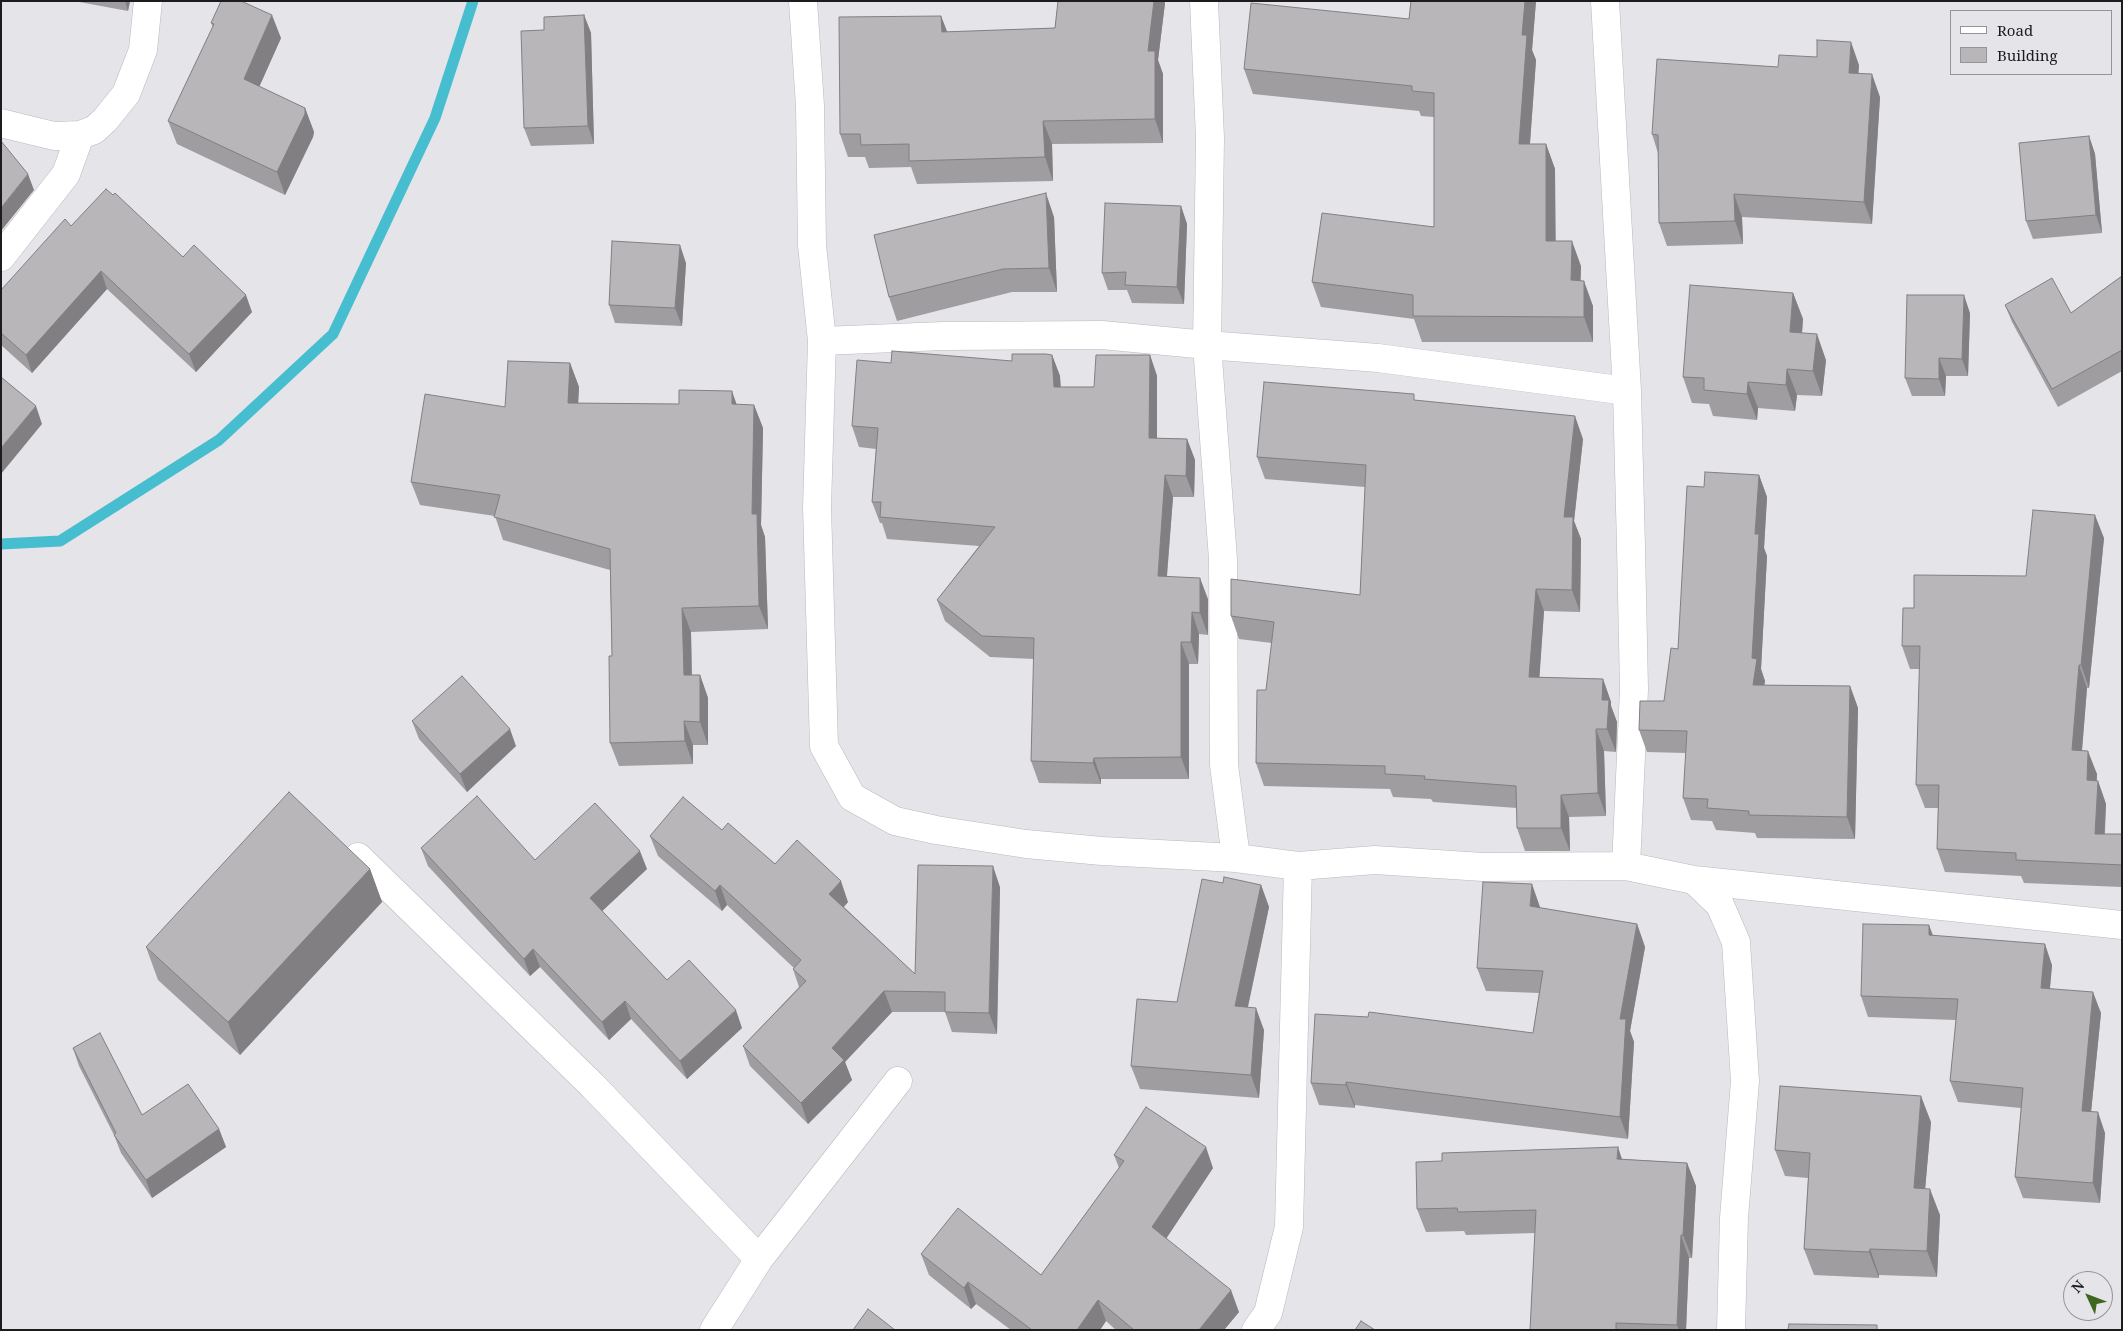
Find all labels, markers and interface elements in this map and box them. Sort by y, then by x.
legend [1950,10,2113,75]
text: Road [1997,20,2033,40]
text: Building [1997,45,2058,65]
north arrow [2063,1271,2113,1321]
text: N [2067,1276,2088,1297]

